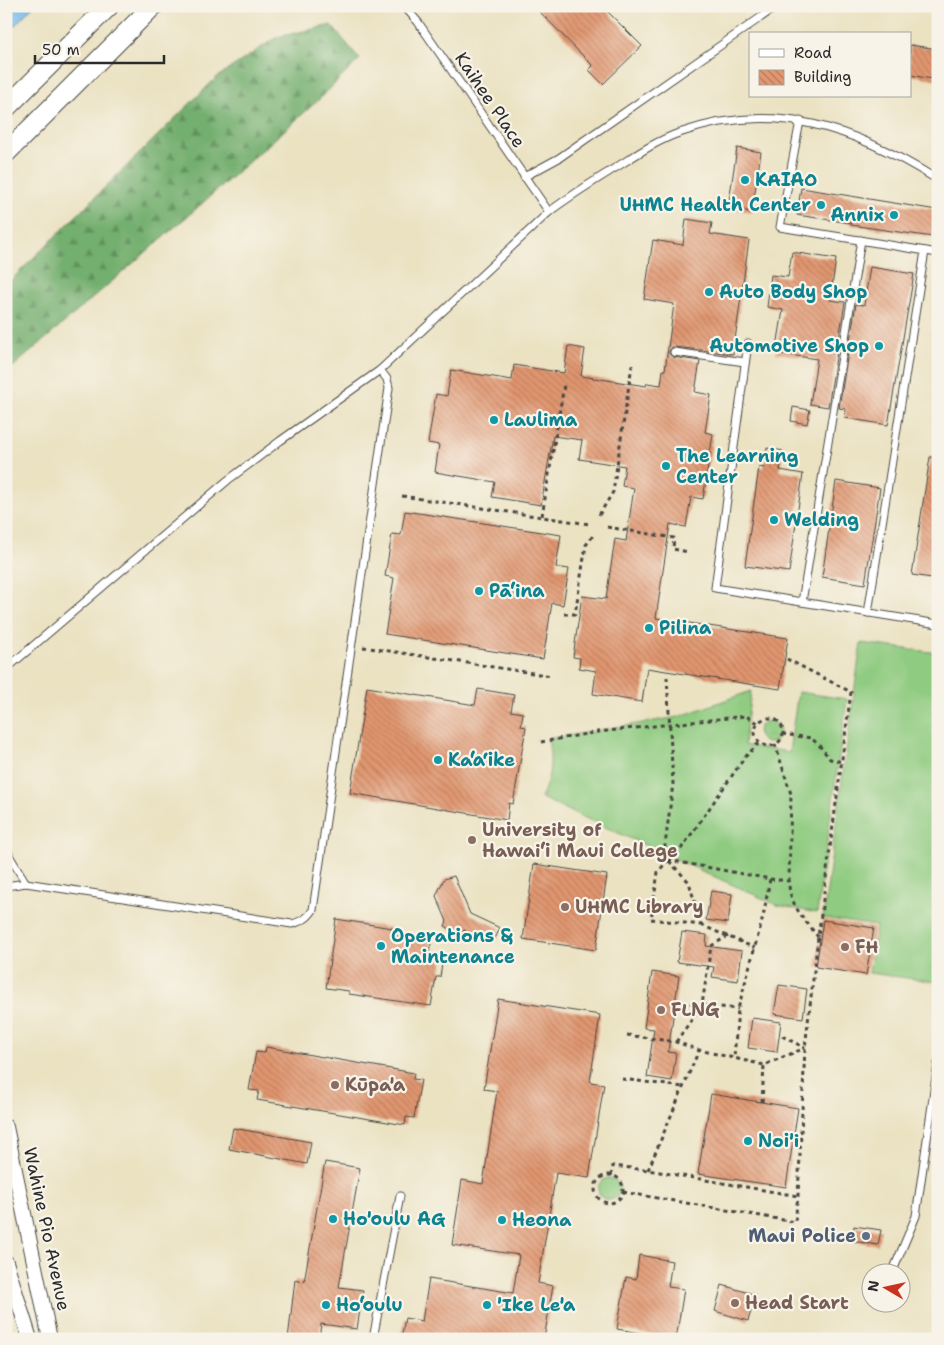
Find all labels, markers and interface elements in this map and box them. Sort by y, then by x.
scale bar [35,32,164,64]
legend [749,32,912,98]
text: 50 m [42,40,80,60]
text: Road [794,43,832,63]
street label: Kaihee Place [449,48,531,152]
text: Building [794,67,851,87]
place label: KAIAO [755,168,817,192]
marker: KAIAO [739,174,751,186]
place label: UHMC Health Center [619,193,811,217]
marker: UHMC Health Center [815,199,827,211]
place label: Annix [831,203,884,227]
marker: Annix [888,209,900,221]
place label: Auto Body Shop [719,280,867,304]
marker: Auto Body Shop [703,286,715,298]
place label: Automotive Shop [709,334,869,358]
marker: Automotive Shop [873,340,885,352]
place label: Laulima [504,408,578,432]
marker: Laulima [488,414,500,426]
place label: The Learning Center [676,444,799,489]
marker: The Learning Center [660,460,672,472]
place label: Welding [784,508,859,532]
marker: Welding [768,514,780,526]
place label: Pā‘ina [489,579,545,603]
marker: Pā‘ina [473,585,485,597]
place label: Pilina [659,616,712,640]
marker: Pilina [643,622,655,634]
place label: Ka‘a‘ike [448,748,515,772]
marker: Ka‘a‘ike [432,754,444,766]
place label: University of Hawai‘i Maui College [482,818,678,863]
marker: University of Hawai‘i Maui College [466,834,478,846]
place label: UHMC Library [575,895,703,919]
marker: UHMC Library [559,901,571,913]
place label: Operations & Maintenance [391,924,515,969]
place label: FH [855,935,878,959]
marker: Operations & Maintenance [375,940,387,952]
marker: FH [839,941,851,953]
place label: FLNG [671,998,720,1022]
marker: FLNG [655,1004,667,1016]
place label: Kūpa'a [345,1073,406,1097]
marker: Kūpa'a [329,1079,341,1091]
place label: Noi'i [758,1129,799,1153]
marker: Noi'i [742,1135,754,1147]
street label: Wahine Pio Avenue [18,1145,76,1313]
place label: Ho'oulu AG [343,1207,446,1231]
place label: Heona [512,1208,572,1232]
marker: Ho'oulu AG [327,1213,339,1225]
marker: Heona [496,1214,508,1226]
place label: Maui Police [748,1224,856,1248]
marker: Maui Police [860,1230,872,1242]
north arrow [862,1262,912,1312]
text: N [863,1279,883,1293]
place label: Head Start [745,1291,849,1315]
place label: Ho‘oulu [336,1293,403,1317]
place label: 'Ike Le'a [497,1293,576,1317]
marker: Head Start [729,1297,741,1309]
marker: Ho‘oulu [320,1299,332,1311]
marker: 'Ike Le'a [481,1299,493,1311]

